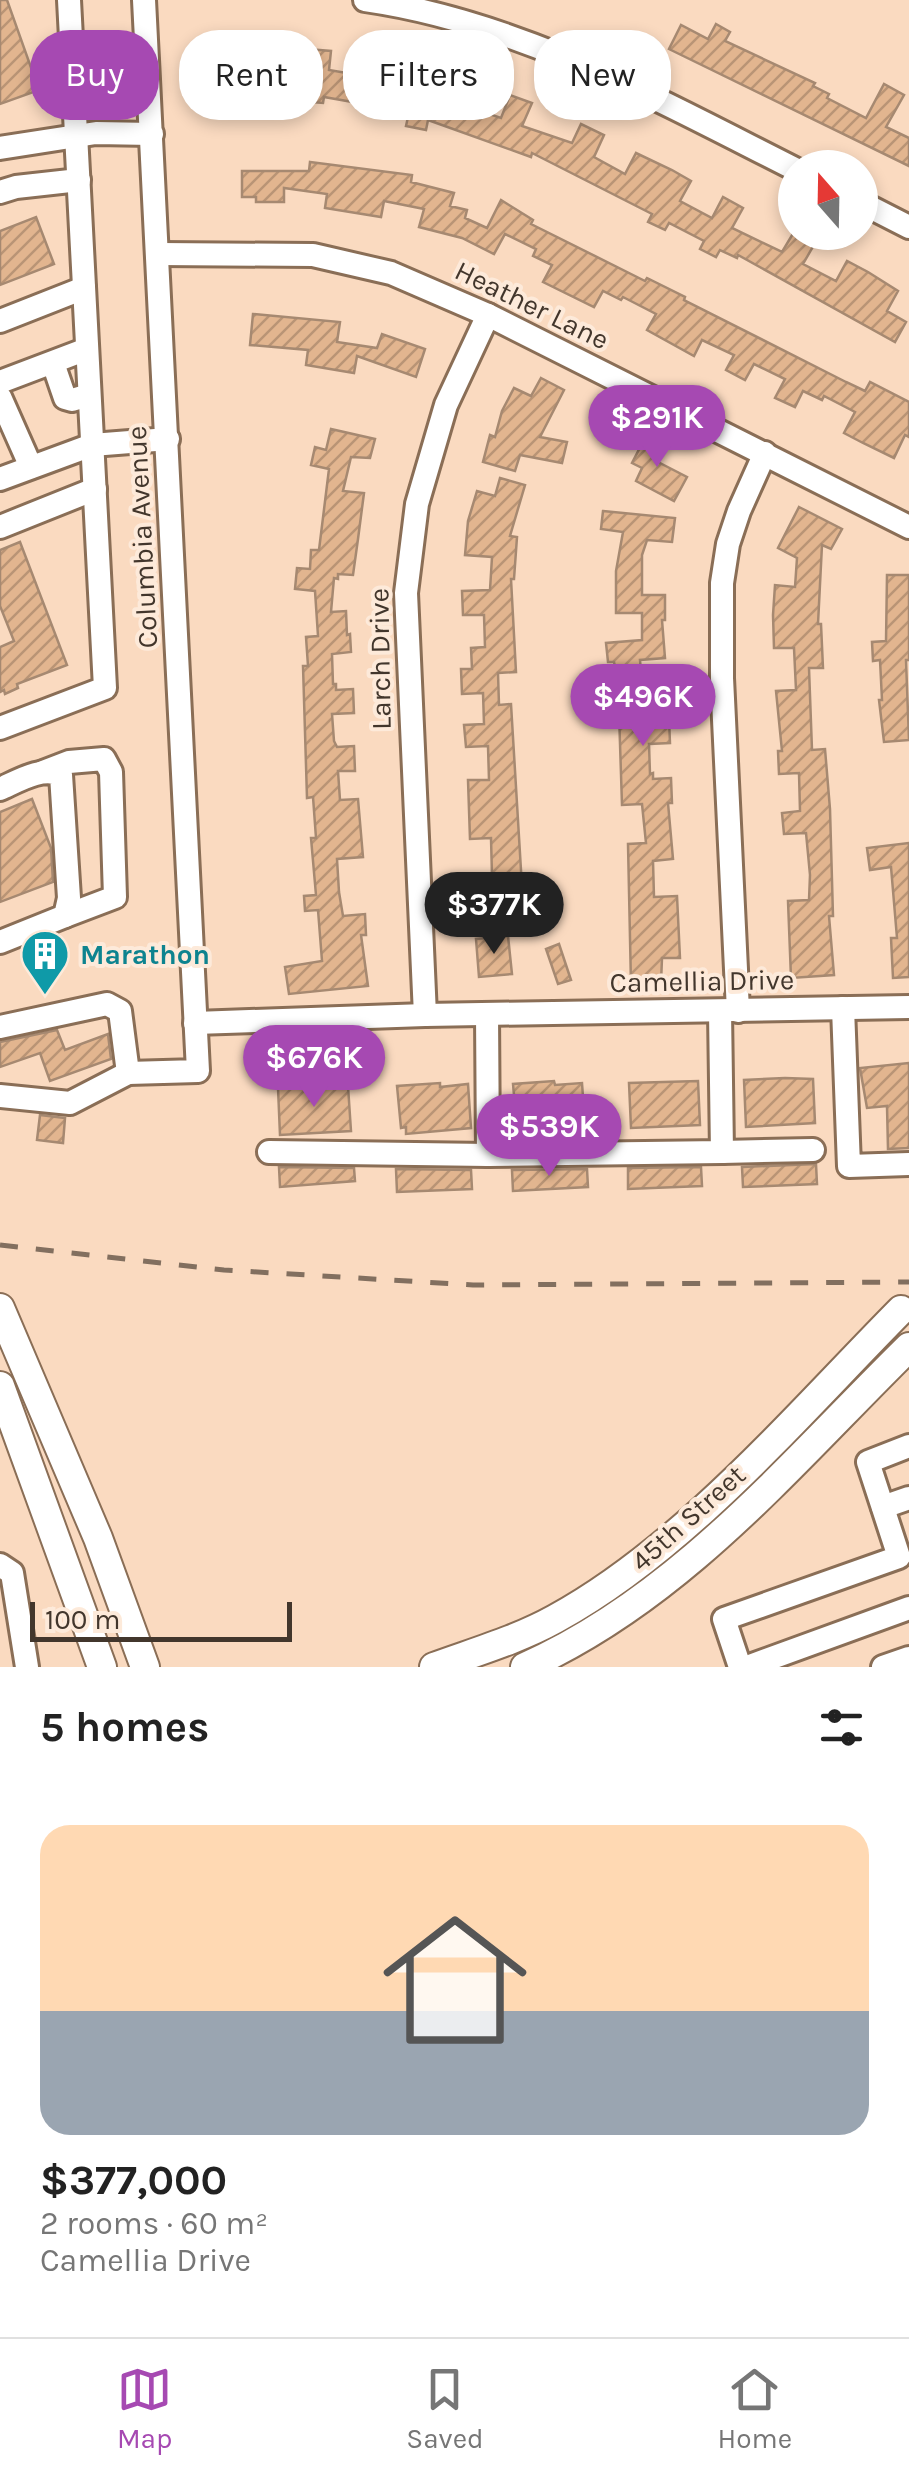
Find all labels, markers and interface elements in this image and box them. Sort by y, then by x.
chip: Buy [30,30,159,120]
chip: Rent [179,30,323,120]
chip: Filters [343,30,514,120]
chip: New [534,30,671,120]
north arrow [778,150,878,250]
map controls [778,150,878,250]
street label: Heather Lane [450,254,614,356]
pin: $291K [587,385,727,470]
text: $291K [610,399,704,436]
street label: Columbia Avenue [120,425,164,649]
street label: Larch Drive [362,588,398,730]
pin: $496K [573,664,713,749]
text: $496K [593,678,693,715]
pin: $377K [424,872,564,957]
text: $377K [447,886,541,923]
building icon: Marathon [19,928,71,996]
place label: Marathon [80,938,210,971]
street label: Camellia Drive [609,963,795,999]
pin: $676K [244,1025,384,1110]
text: $676K [265,1039,363,1076]
pin: $539K [479,1094,619,1179]
text: $539K [498,1108,600,1145]
street label: 45th Street [624,1458,752,1578]
scale bar [30,1597,292,1642]
text: 100 m [45,1603,120,1636]
icon: filters [814,1700,869,1755]
text: 5 homes [40,1702,209,1752]
icon: home [365,1890,545,2070]
text: $377,000 [40,2155,227,2205]
text: 2 rooms · 60 m² [40,2205,268,2242]
text: Camellia Drive [40,2242,251,2279]
tab: Map [117,2362,172,2455]
tab: Saved [406,2362,484,2455]
tab: Home [717,2362,792,2455]

